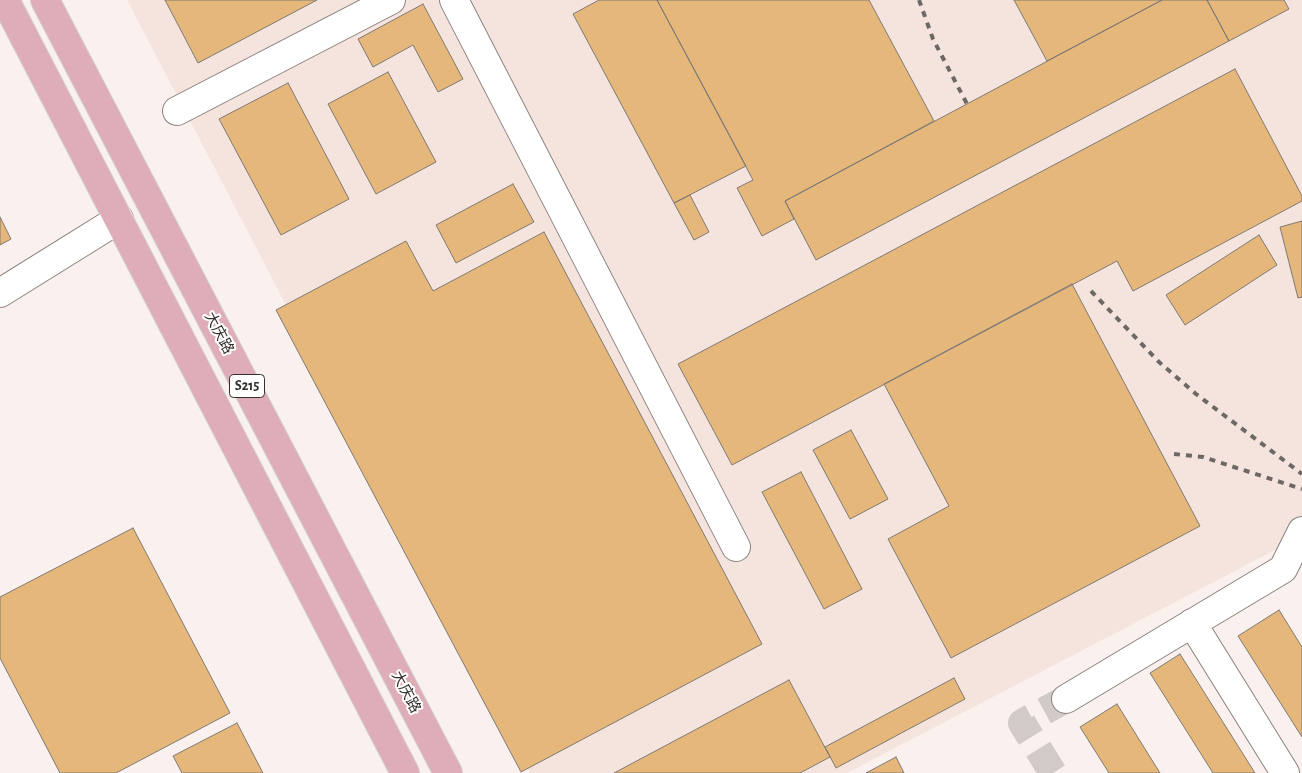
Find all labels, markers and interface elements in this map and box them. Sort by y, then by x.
street label: 大庆路 [200,309,238,357]
road number: S215 [230,374,264,398]
street label: 大庆路 [387,668,425,716]

